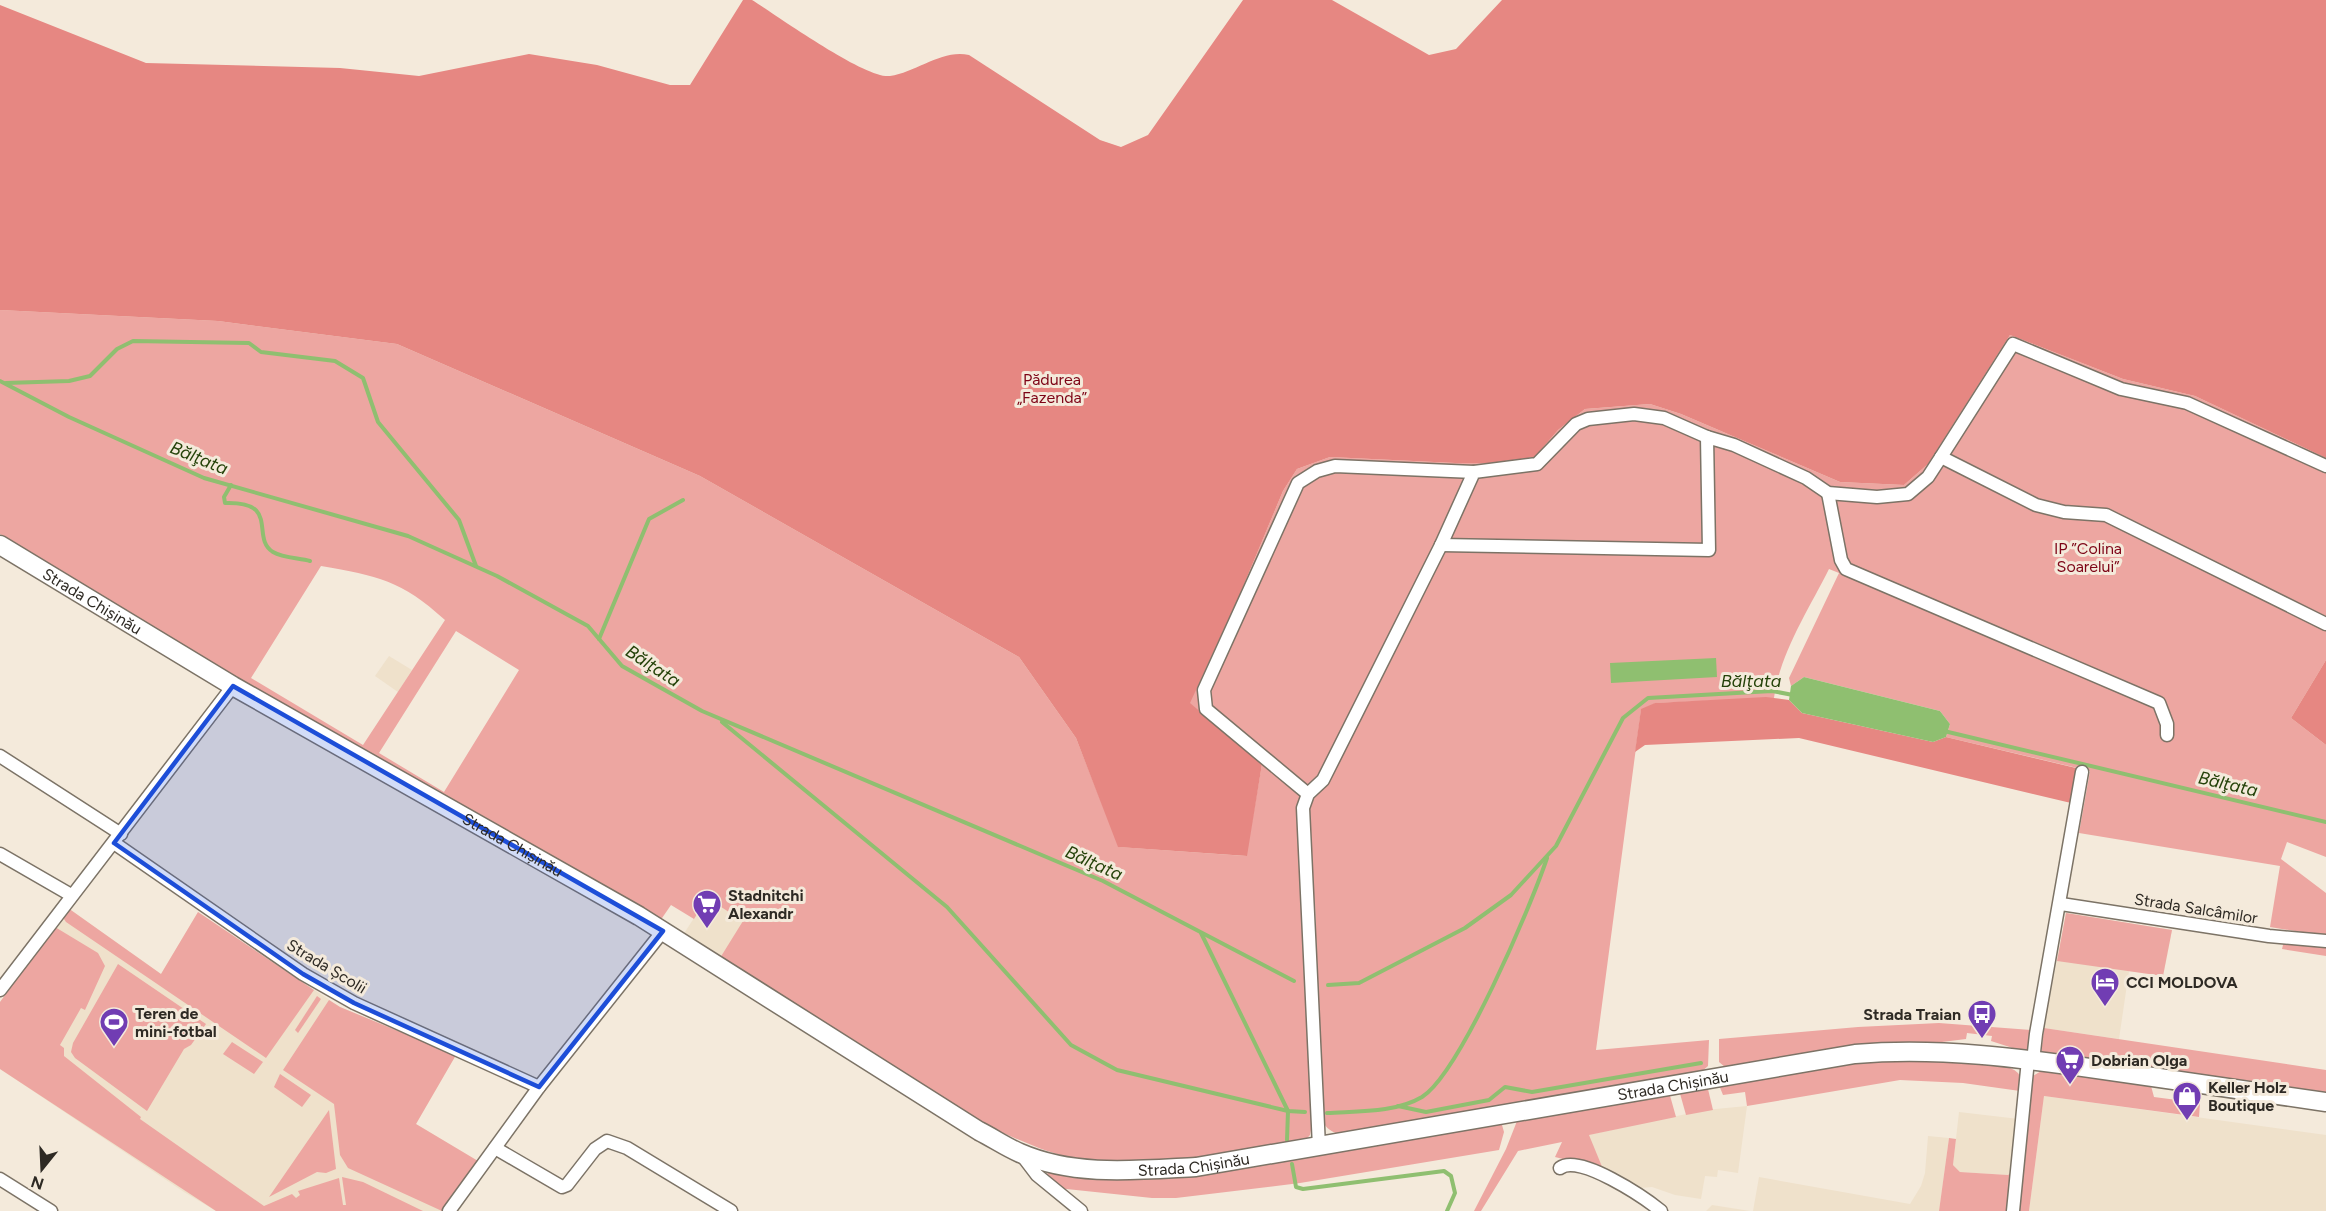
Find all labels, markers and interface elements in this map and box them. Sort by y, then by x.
park label: Pădurea „Fazenda” [1017,370,1088,407]
water label: Bălţata [167,436,232,480]
park label: IP ”Colina Soarelui” [2054,539,2122,576]
street label: Strada Chișinău [39,564,145,639]
water label: Bălţata [622,640,685,692]
water label: Bălţata [1721,670,1782,692]
water label: Bălţata [2196,766,2260,802]
street label: Strada Chișinău [459,809,566,881]
water label: Bălţata [1062,841,1127,886]
place label: Stadnitchi Alexandr [728,886,804,923]
supermarket icon: Stadnitchi Alexandr [691,888,723,930]
street label: Strada Salcâmilor [2133,889,2260,928]
street label: Strada Școlii [283,935,370,998]
hotel icon: CCI MOLDOVA [2089,966,2121,1008]
place label: CCI MOLDOVA [2126,973,2238,992]
bus stop icon: Strada Traian [1966,998,1998,1040]
place label: Teren de mini-fotbal [135,1004,217,1041]
place label: Strada Traian [1863,1005,1961,1024]
sports icon: Teren de mini-fotbal [98,1006,130,1048]
supermarket icon: Dobrian Olga [2054,1044,2086,1086]
place label: Dobrian Olga [2091,1051,2187,1070]
street label: Strada Chișinău [1616,1067,1730,1105]
place label: Keller Holz Boutique [2208,1078,2287,1115]
shop icon: Keller Holz Boutique [2171,1080,2203,1122]
north arrow [12,1139,72,1199]
street label: Strada Chișinău [1137,1149,1251,1180]
text: N [29,1172,46,1194]

